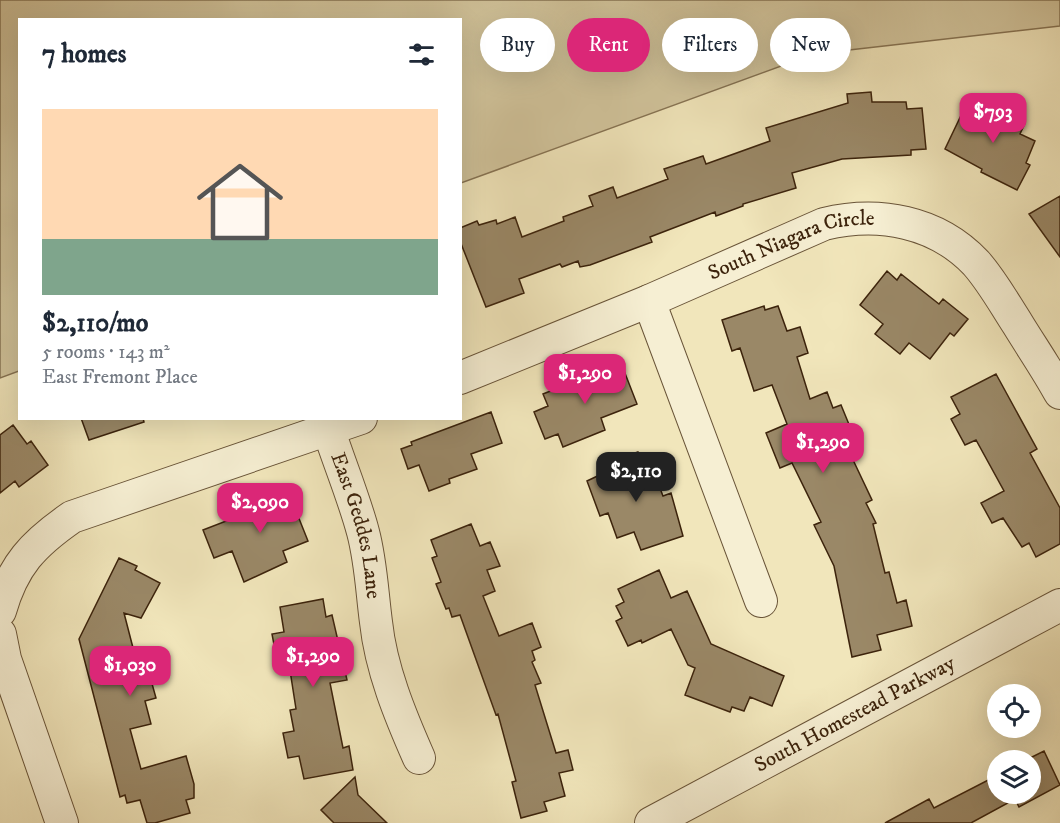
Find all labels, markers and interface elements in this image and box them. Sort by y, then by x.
chip: Buy [480,18,555,72]
chip: Rent [567,18,650,72]
chip: Filters [662,18,758,72]
chip: New [770,18,851,72]
text: 7 homes [42,38,126,71]
icon: filters [405,38,438,71]
pin: $793 [957,93,1029,144]
text: $793 [974,100,1012,125]
icon: home [186,148,294,256]
street label: South Niagara Circle [704,206,875,286]
text: $2,110/mo [42,307,148,340]
text: 5 rooms · 143 m² [42,340,170,365]
pin: $1,290 [536,354,634,405]
text: $1,290 [558,361,612,386]
text: East Fremont Place [42,365,198,390]
pin: $1,290 [774,423,872,474]
text: $1,290 [796,430,850,455]
street label: East Geddes Lane [324,449,386,600]
pin: $2,110 [587,452,685,503]
text: $2,110 [610,459,662,484]
pin: $2,090 [211,483,309,534]
text: $2,090 [231,490,289,515]
pin: $1,290 [264,637,362,688]
text: $1,290 [286,644,340,669]
pin: $1,030 [81,646,179,697]
street label: South Homestead Parkway [750,650,960,778]
text: $1,030 [104,653,156,678]
map controls [987,684,1041,804]
button: locate [987,684,1041,738]
button: layers [987,750,1041,804]

